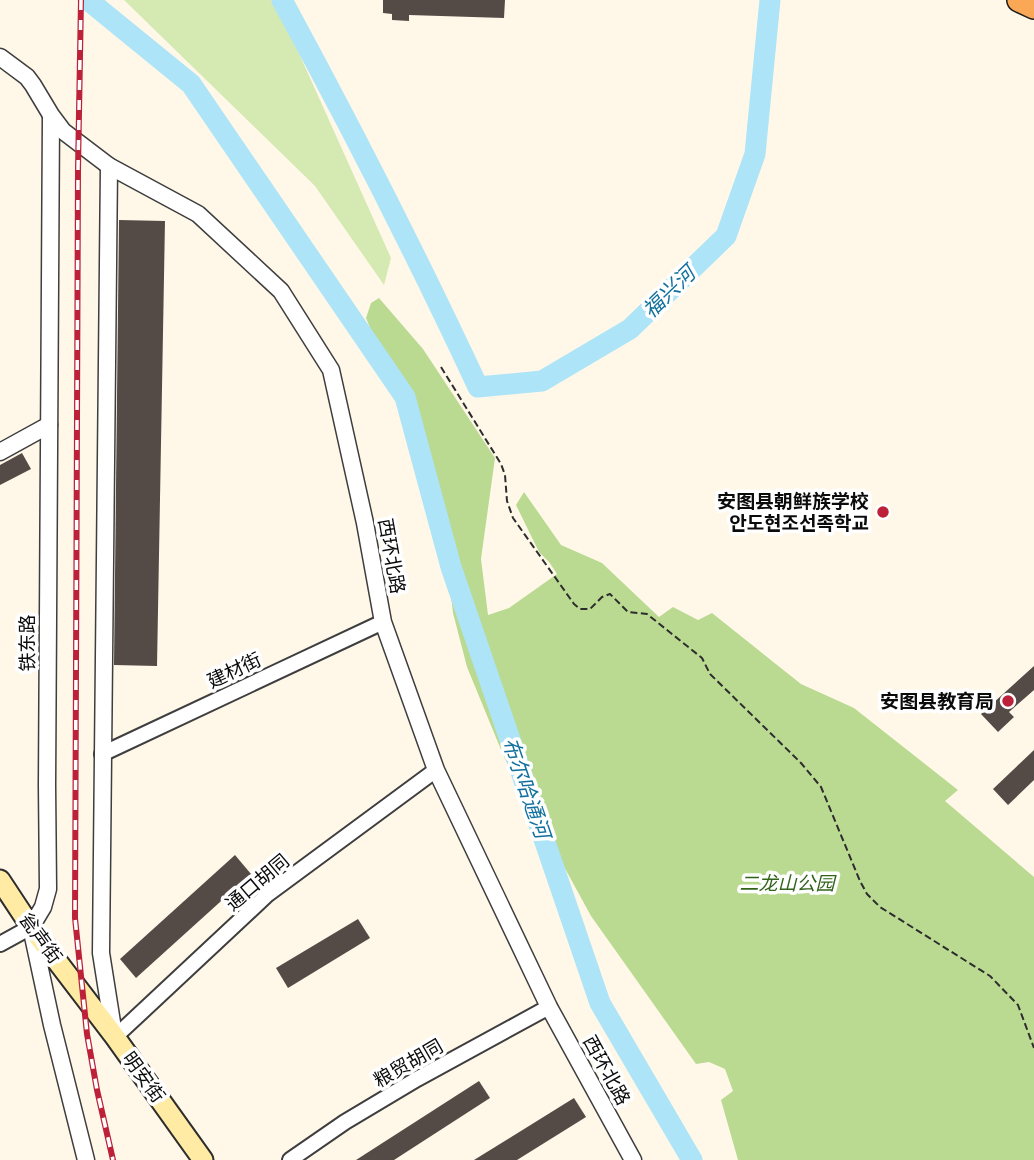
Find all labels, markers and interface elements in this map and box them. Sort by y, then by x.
water label: 福兴河 [637,257,704,323]
place label: 安图县朝鲜族学校 안도현조선족학교 [717,489,869,535]
marker: 安图县朝鲜族学校 안도현조선족학교 [875,504,891,520]
street label: 西环北路 [374,516,410,596]
street label: 铁东路 [15,614,39,672]
street label: 建材街 [203,647,265,693]
place label: 安图县教育局 [880,689,994,713]
marker: 安图县教育局 [1000,693,1016,709]
water label: 布尔哈通河 [497,734,558,846]
street label: 通口胡同 [220,848,294,916]
park label: 二龙山公园 [739,871,837,895]
street label: 瓮声街 [15,908,67,968]
street label: 西环北路 [578,1031,636,1109]
street label: 粮贸胡同 [369,1034,447,1092]
street label: 明安街 [118,1047,170,1107]

